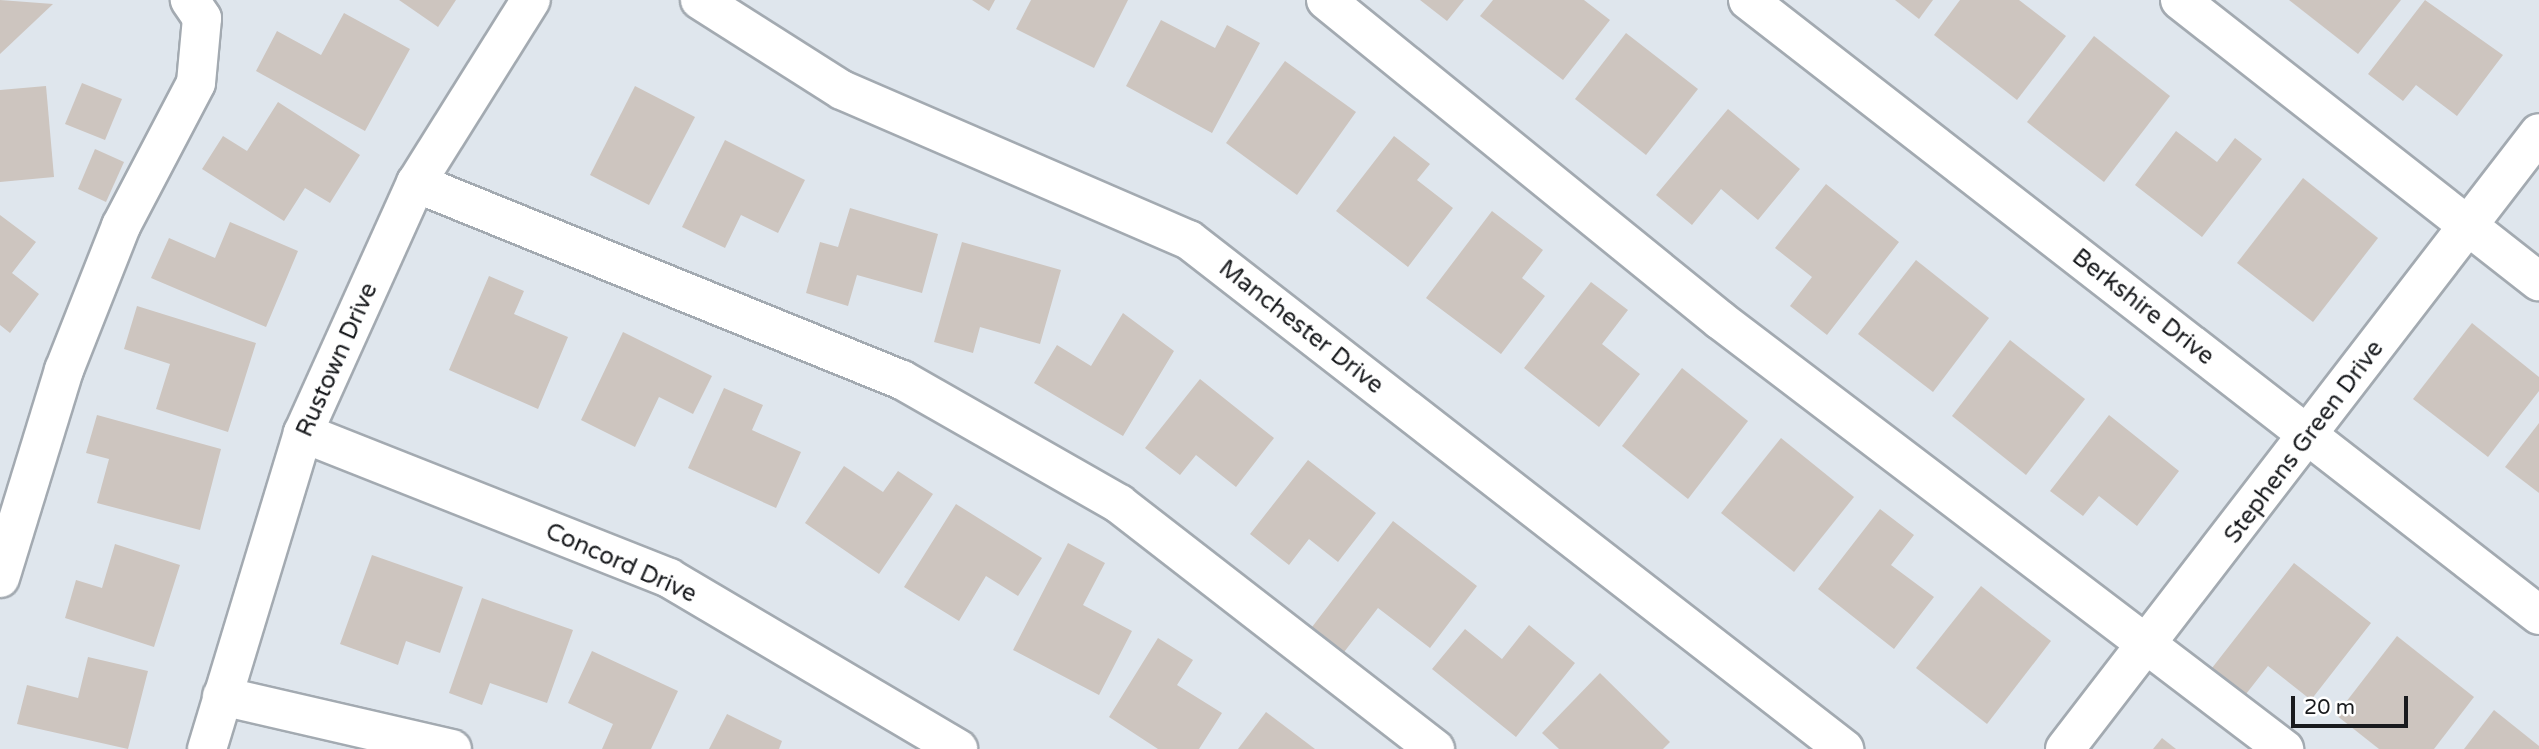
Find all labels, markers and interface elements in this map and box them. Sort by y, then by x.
street label: Berkshire Drive [2066,243,2220,371]
street label: Manchester Drive [1213,254,1389,400]
street label: Rustown Drive [290,279,384,441]
street label: Stephens Green Drive [2218,335,2390,549]
street label: Concord Drive [541,517,701,609]
scale bar [2294,682,2411,726]
text: 20 m [2304,695,2355,720]

